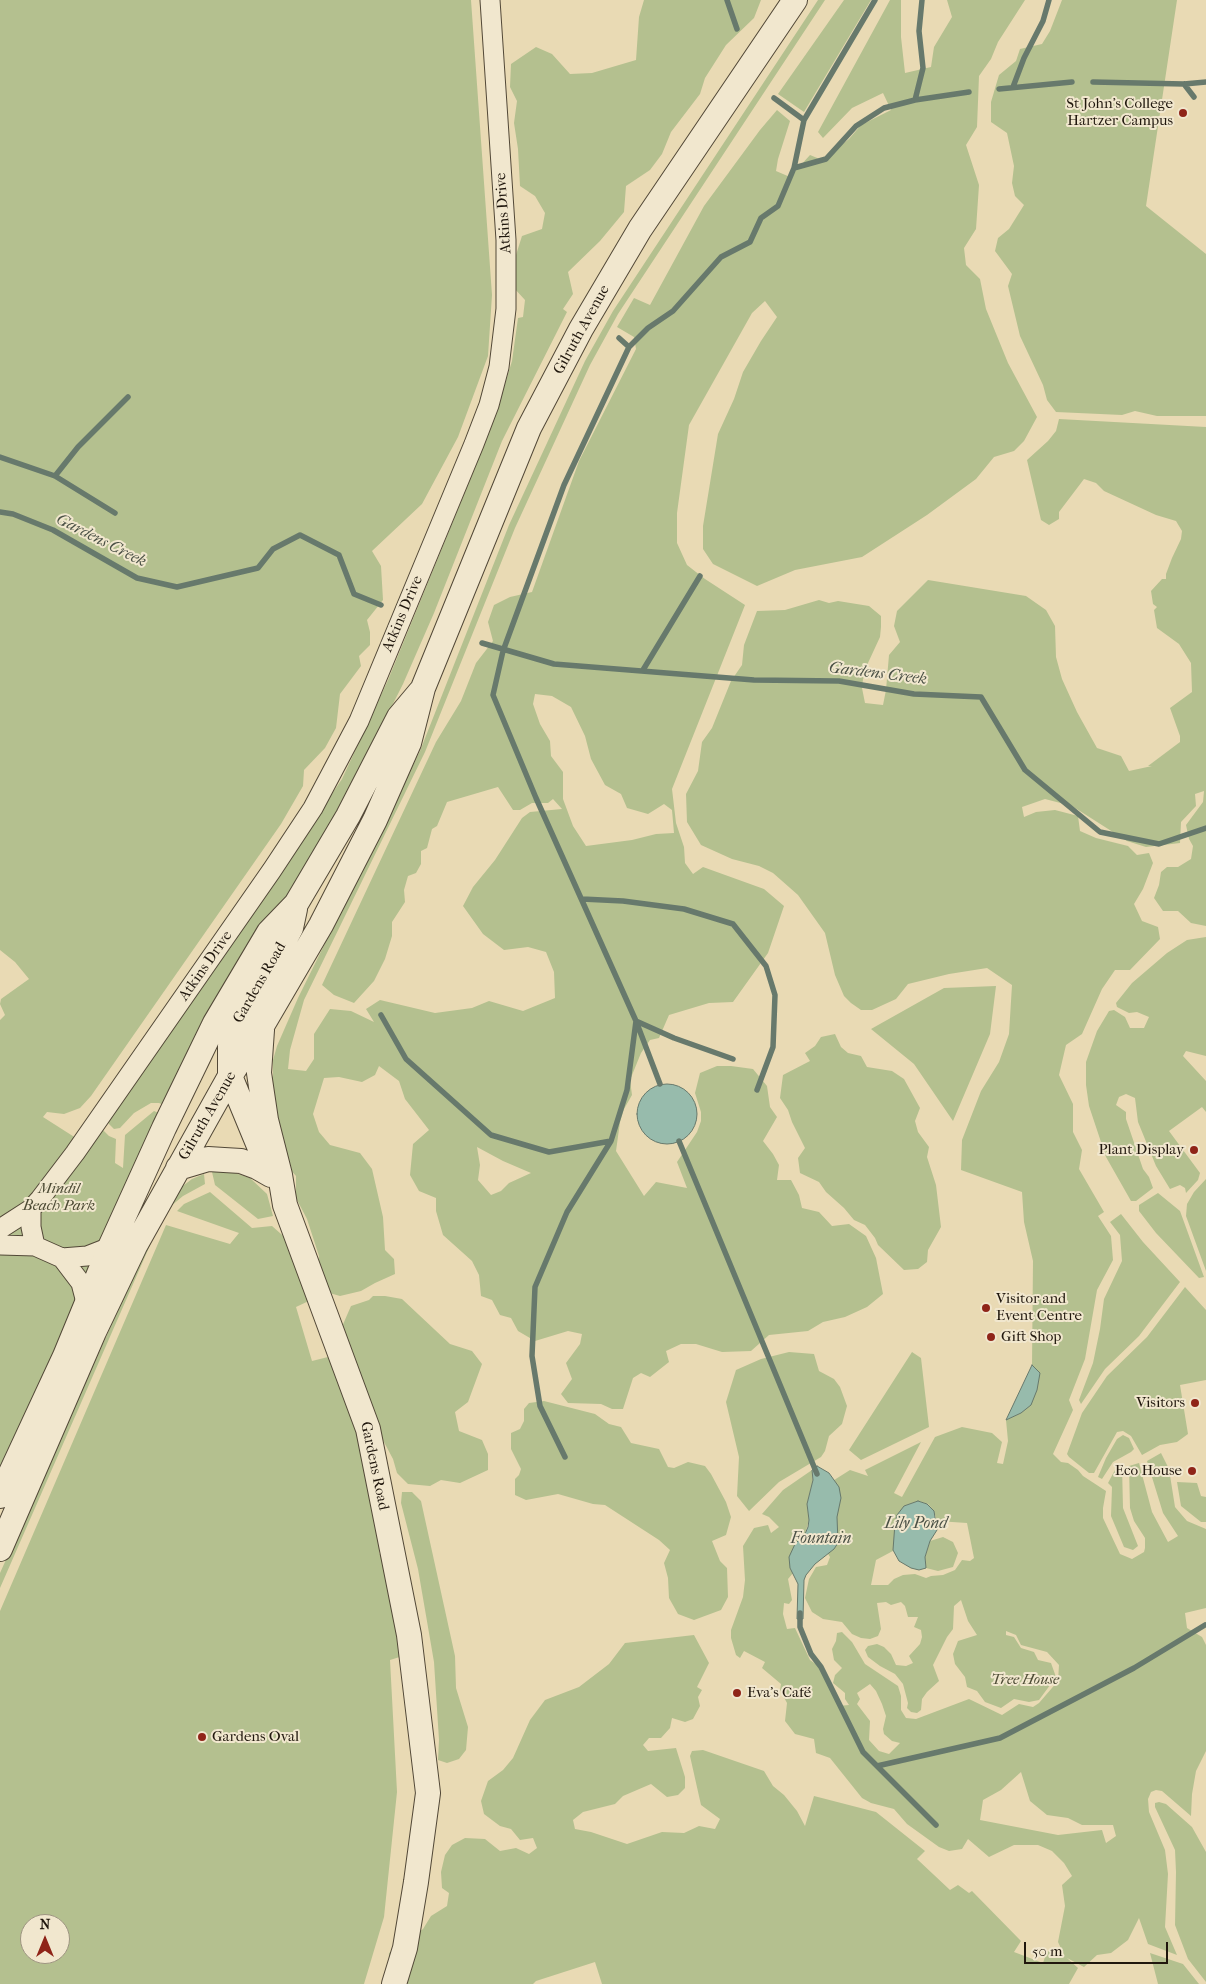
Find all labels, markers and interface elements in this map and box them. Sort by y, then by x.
place label: St John's College Hartzer Campus [1066,95,1173,130]
marker: St John's College Hartzer Campus [1177,107,1189,119]
street label: Atkins Drive [492,172,516,254]
street label: Gilruth Avenue [550,282,614,378]
water label: Gardens Creek [53,510,149,572]
street label: Atkins Drive [379,573,427,655]
water label: Gardens Creek [828,658,928,690]
street label: Atkins Drive [175,928,237,1004]
street label: Gardens Road [230,939,290,1027]
street label: Gilruth Avenue [175,1068,241,1164]
place label: Plant Display [1098,1141,1184,1159]
marker: Plant Display [1188,1144,1200,1156]
park label: Mindil Beach Park [23,1180,95,1215]
place label: Visitor and Event Centre [996,1290,1082,1325]
marker: Visitor and Event Centre [980,1302,992,1314]
place label: Gift Shop [1001,1328,1061,1346]
marker: Gift Shop [985,1331,997,1343]
place label: Visitors [1136,1394,1185,1412]
marker: Visitors [1189,1397,1201,1409]
street label: Gardens Road [356,1420,392,1512]
place label: Eco House [1115,1462,1182,1480]
marker: Eco House [1186,1465,1198,1477]
water label: Lily Pond [885,1514,947,1534]
water label: Fountain [791,1529,851,1549]
park label: Tree House [991,1671,1059,1689]
place label: Eva’s Café [747,1684,811,1702]
marker: Eva’s Café [731,1687,743,1699]
place label: Gardens Oval [212,1728,299,1746]
marker: Gardens Oval [196,1731,208,1743]
north arrow [20,1914,70,1964]
text: N [40,1916,50,1933]
scale bar [1026,1932,1170,1964]
text: 50 m [1032,1942,1062,1960]

